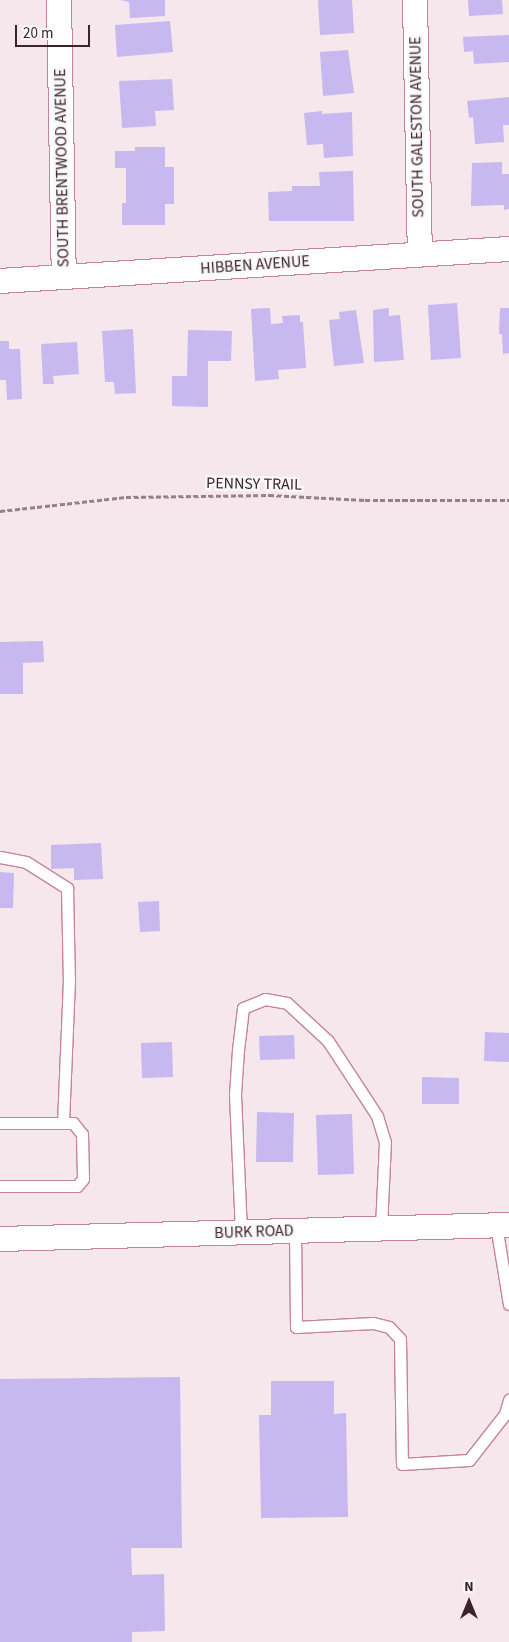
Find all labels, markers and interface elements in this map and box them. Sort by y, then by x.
scale bar [18,15,92,47]
text: 20 m [23,23,53,44]
street label: SOUTH GALESTON AVENUE [406,36,428,218]
street label: SOUTH BRENTWOOD AVENUE [51,69,73,267]
street label: HIBBEN AVENUE [200,252,310,278]
street label: PENNSY TRAIL [206,474,302,494]
street label: BURK ROAD [214,1221,294,1243]
north arrow [444,1577,494,1627]
text: N [464,1577,474,1597]

